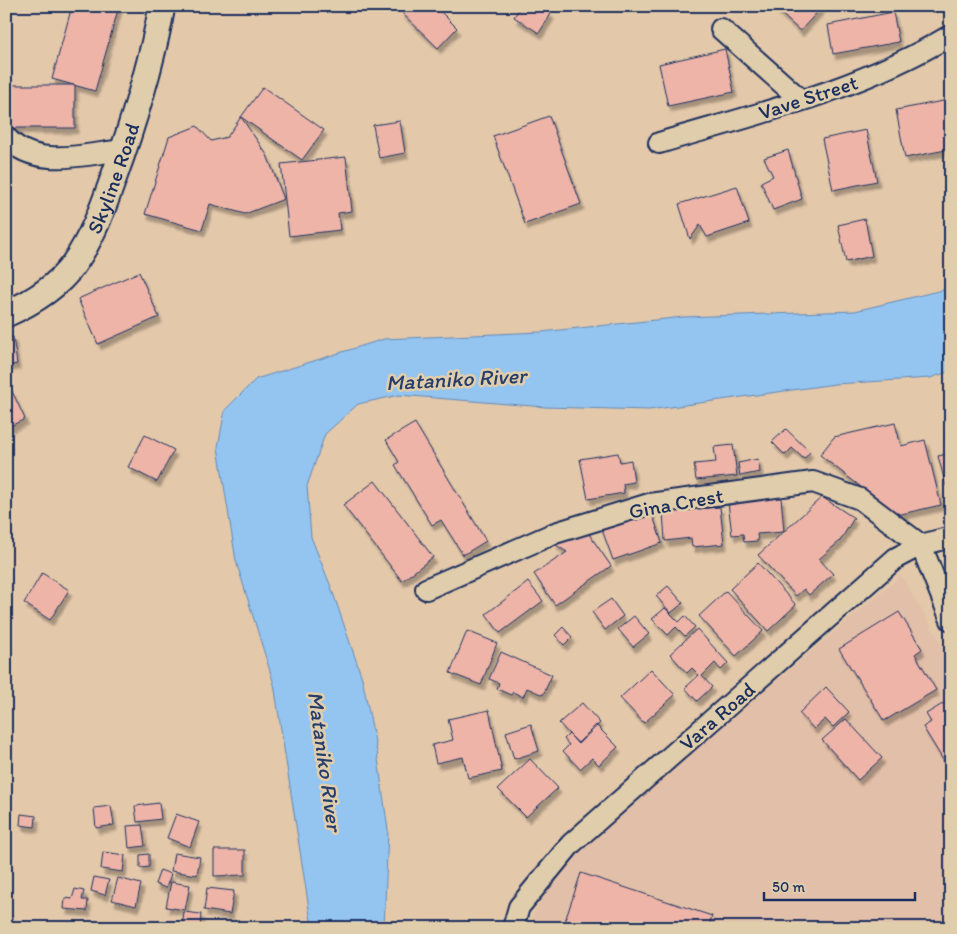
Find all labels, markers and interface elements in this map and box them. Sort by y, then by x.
street label: Vave Street [755,69,861,125]
street label: Skyline Road [81,119,144,237]
water label: Mataniko River [385,362,530,396]
street label: Gina Crest [627,482,725,524]
street label: Vara Road [674,676,760,756]
water label: Mataniko River [302,689,349,835]
scale bar [764,869,916,901]
text: 50 m [772,878,805,896]

